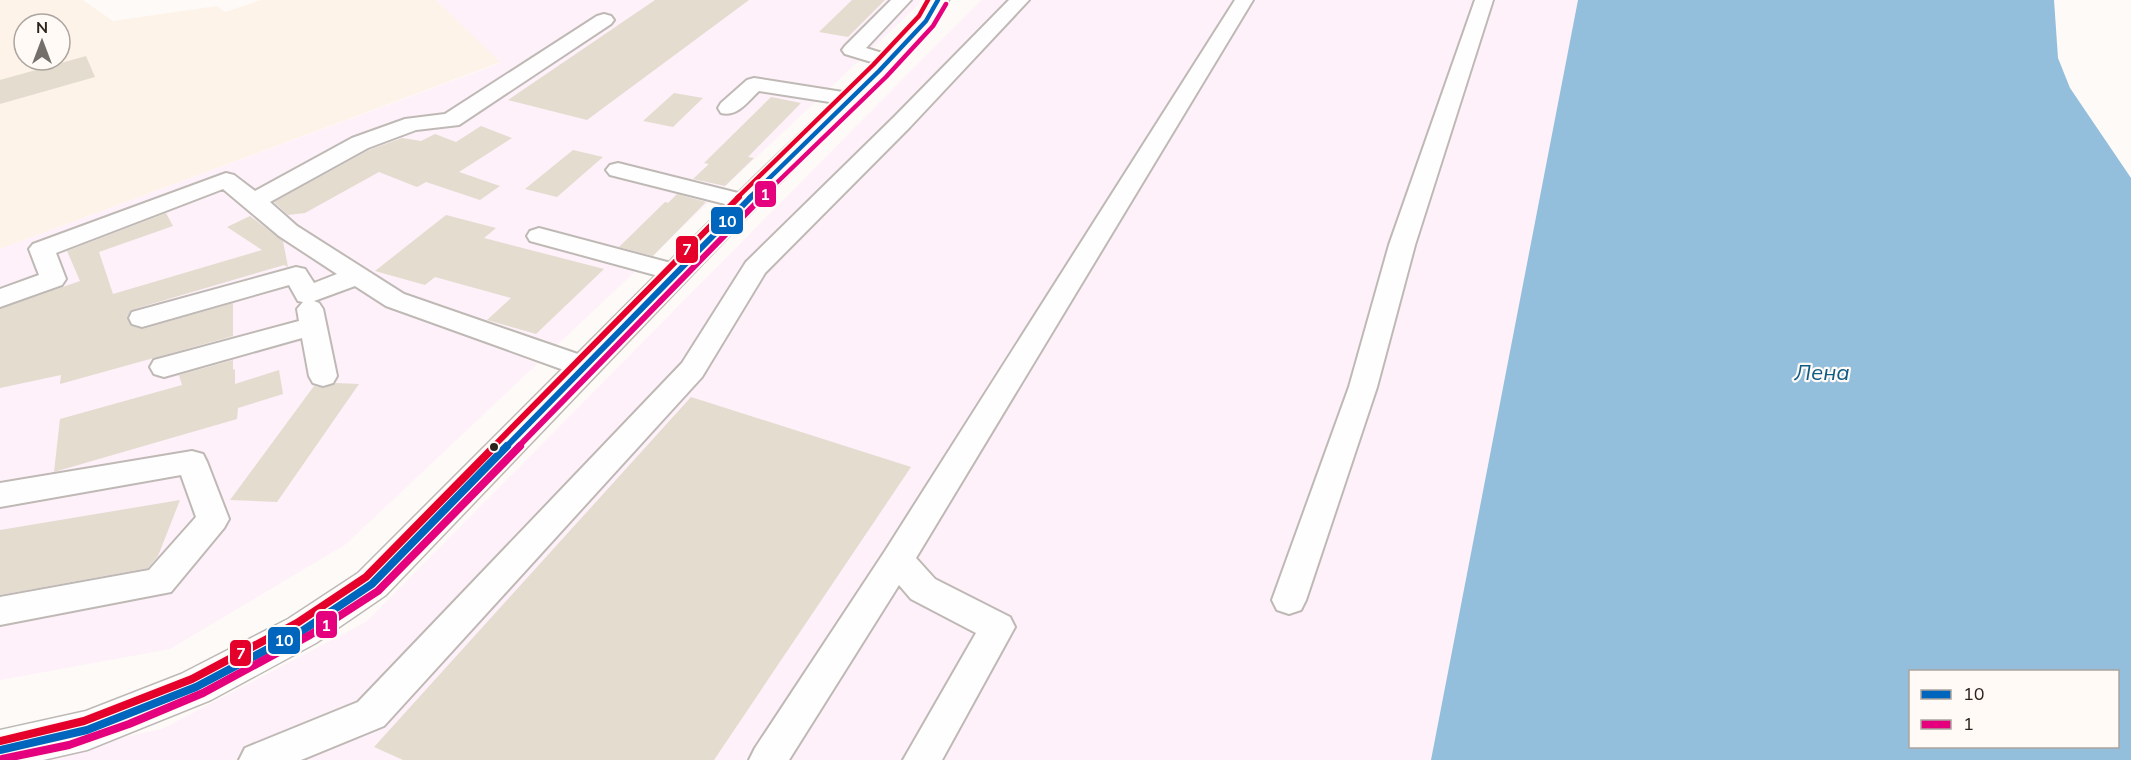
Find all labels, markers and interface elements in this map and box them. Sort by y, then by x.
north arrow [12,12,72,72]
text: N [36,17,48,37]
line badge: 1 [754,180,777,208]
text: 1 [760,184,770,204]
line badge: 10 [710,206,744,235]
text: 10 [717,211,737,231]
line badge: 7 [675,235,699,264]
text: 7 [682,239,692,259]
water label: Лена [1793,358,1850,386]
unlabelled marker [488,441,500,453]
line badge: 1 [315,610,338,639]
text: 1 [321,615,331,635]
line badge: 10 [267,626,301,655]
text: 10 [274,630,294,650]
line badge: 7 [229,639,252,667]
text: 7 [236,643,246,663]
legend [1909,670,2119,748]
text: 10 [1963,682,1985,705]
text: 1 [1963,712,1974,735]

